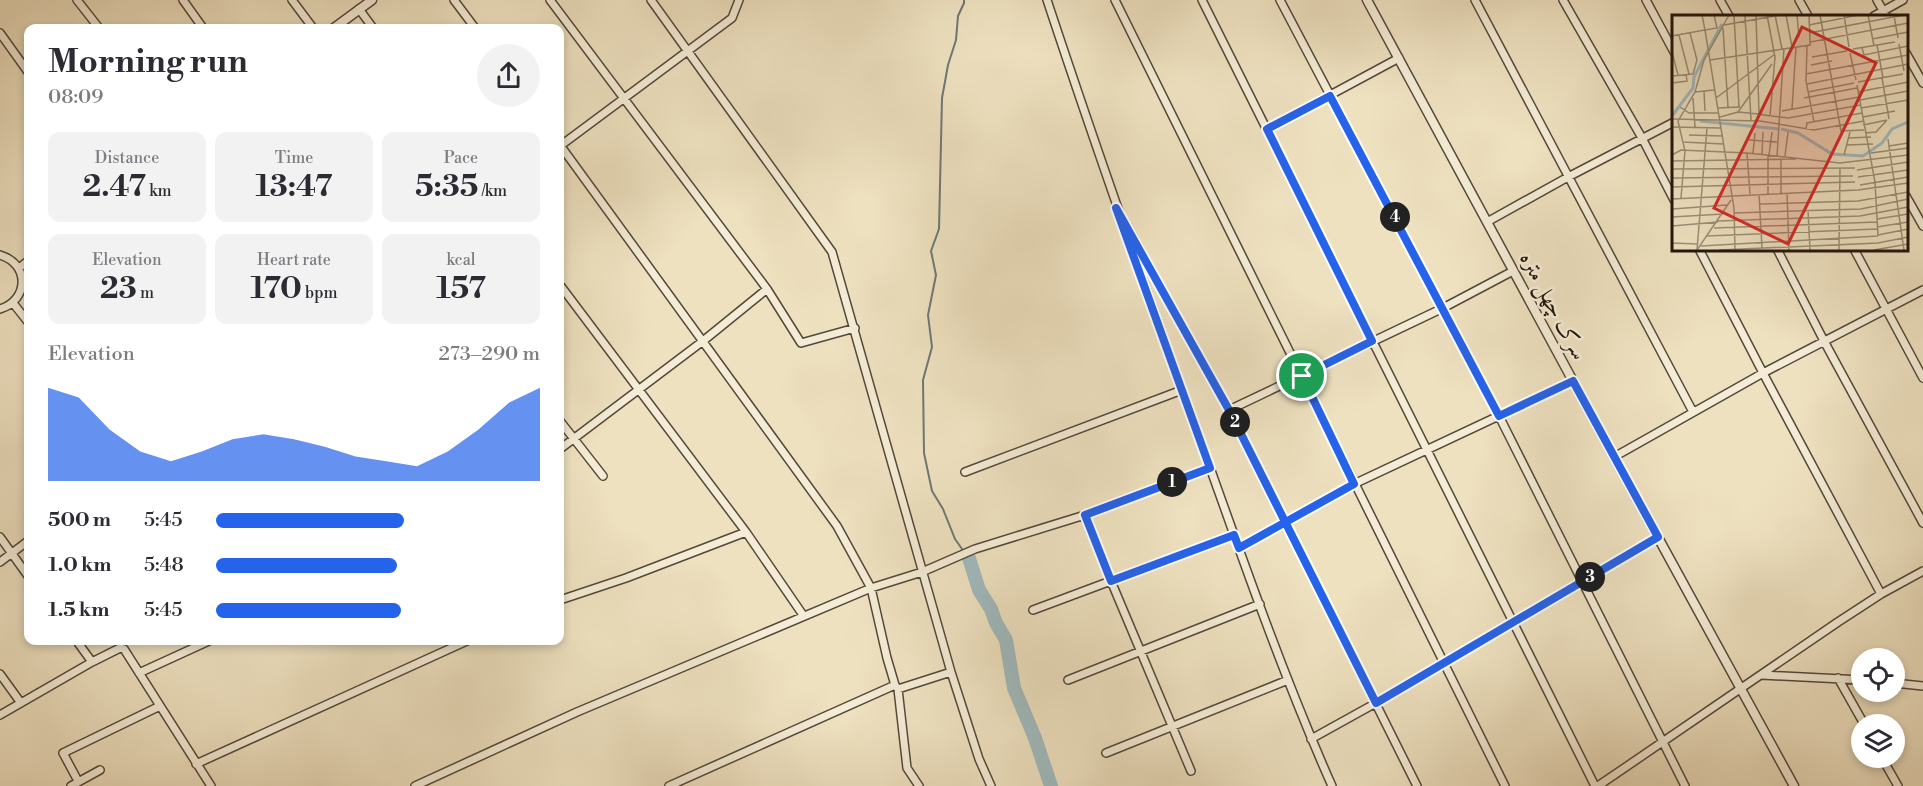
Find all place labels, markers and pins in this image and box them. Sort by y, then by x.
pin: 4 [1380,202,1410,232]
pin [1276,350,1327,401]
pin: 2 [1220,407,1250,437]
pin: 1 [1157,467,1187,497]
pin: 3 [1575,562,1605,592]

